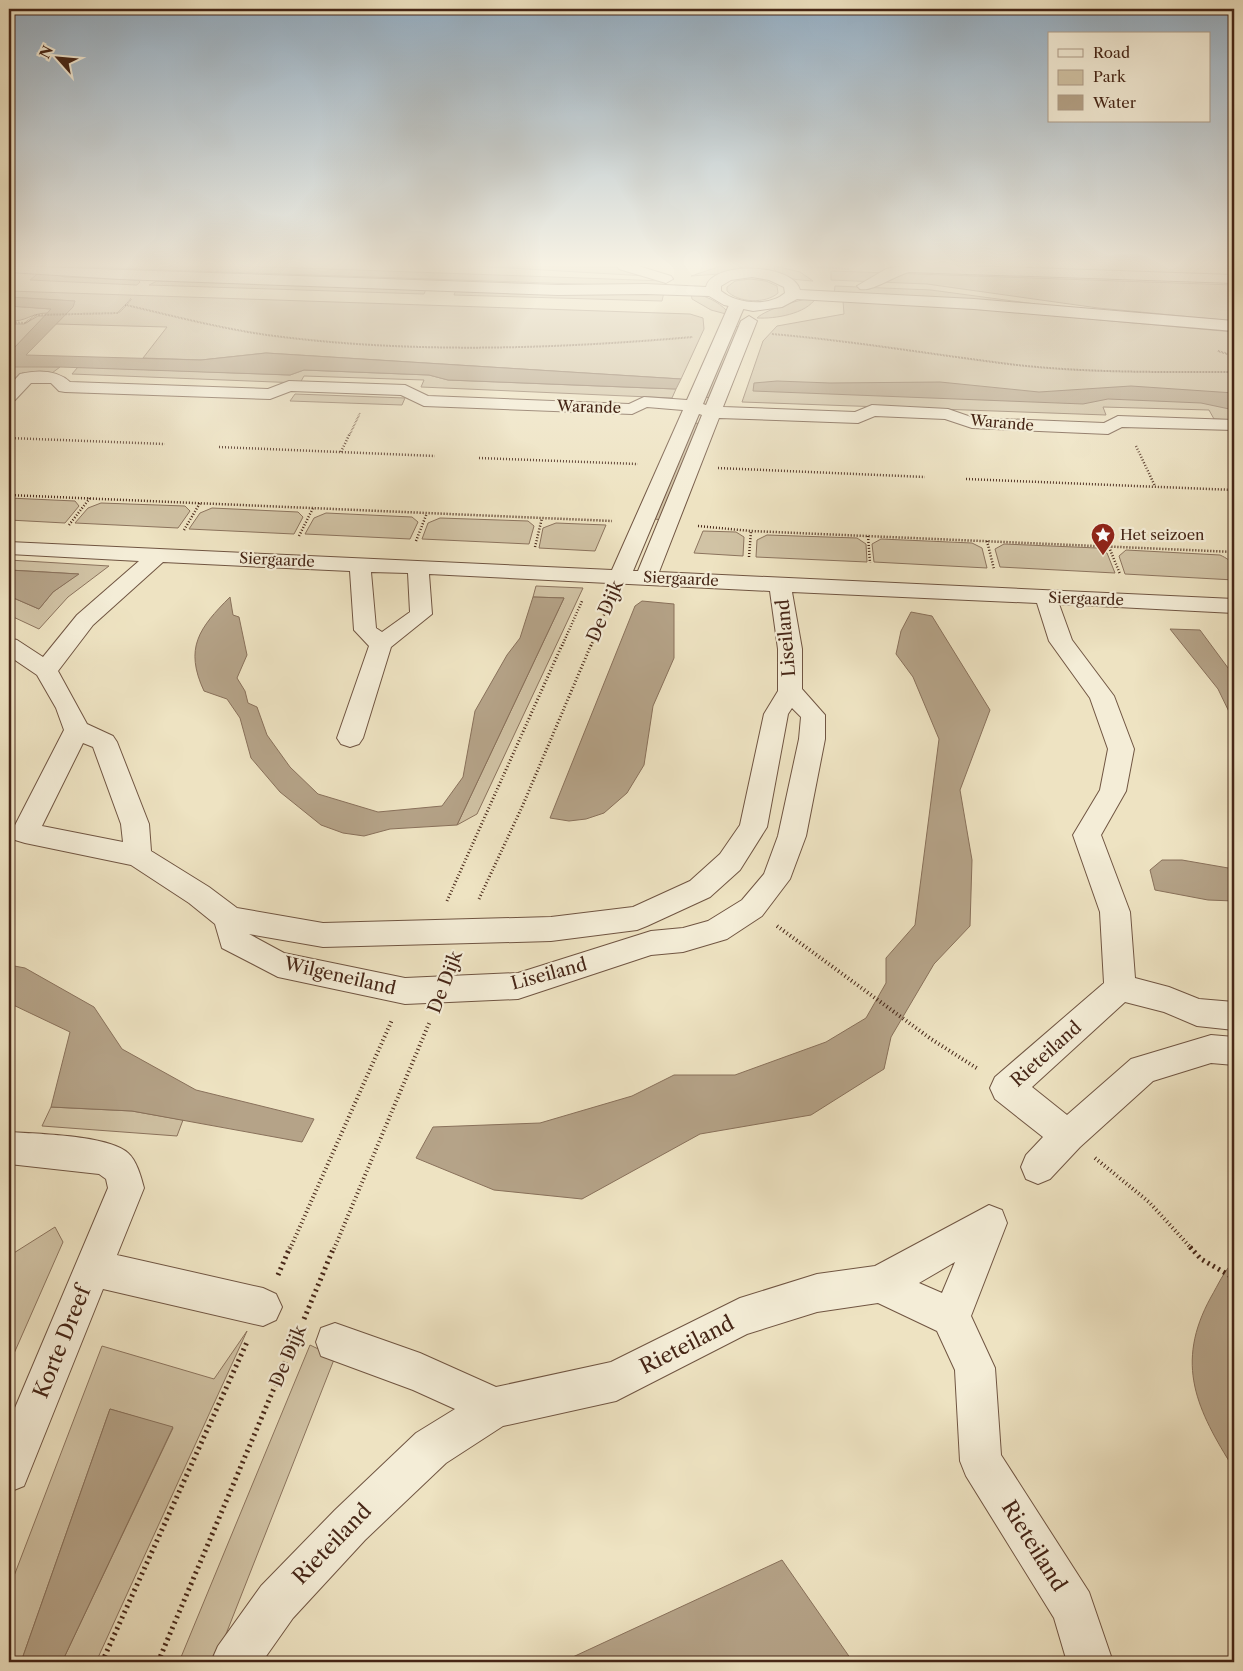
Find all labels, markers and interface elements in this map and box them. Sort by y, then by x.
north arrow [32,32,82,82]
legend [1048,32,1210,122]
text: N [36,43,57,62]
text: Road [1093,43,1130,62]
text: Park [1093,67,1127,86]
text: Water [1092,93,1137,112]
street label: Warande [556,396,621,417]
street label: Warande [968,410,1035,435]
place icon: Het seizoen [1090,522,1116,556]
place label: Het seizoen [1120,525,1205,544]
street label: Siergaarde [239,548,315,571]
street label: Siergaarde [643,567,719,590]
street label: De Dijk [582,575,628,645]
street label: Siergaarde [1048,588,1124,609]
street label: Liseiland [772,598,800,678]
street label: De Dijk [423,946,467,1016]
street label: Wilgeneiland [281,952,398,1000]
street label: Liseiland [509,953,589,995]
street label: Rieteiland [1006,1016,1086,1092]
street label: Korte Dreef [28,1280,96,1402]
street label: Rieteiland [636,1310,738,1379]
street label: De Dijk [265,1320,311,1390]
street label: Rieteiland [997,1496,1072,1596]
street label: Rieteiland [287,1498,376,1589]

